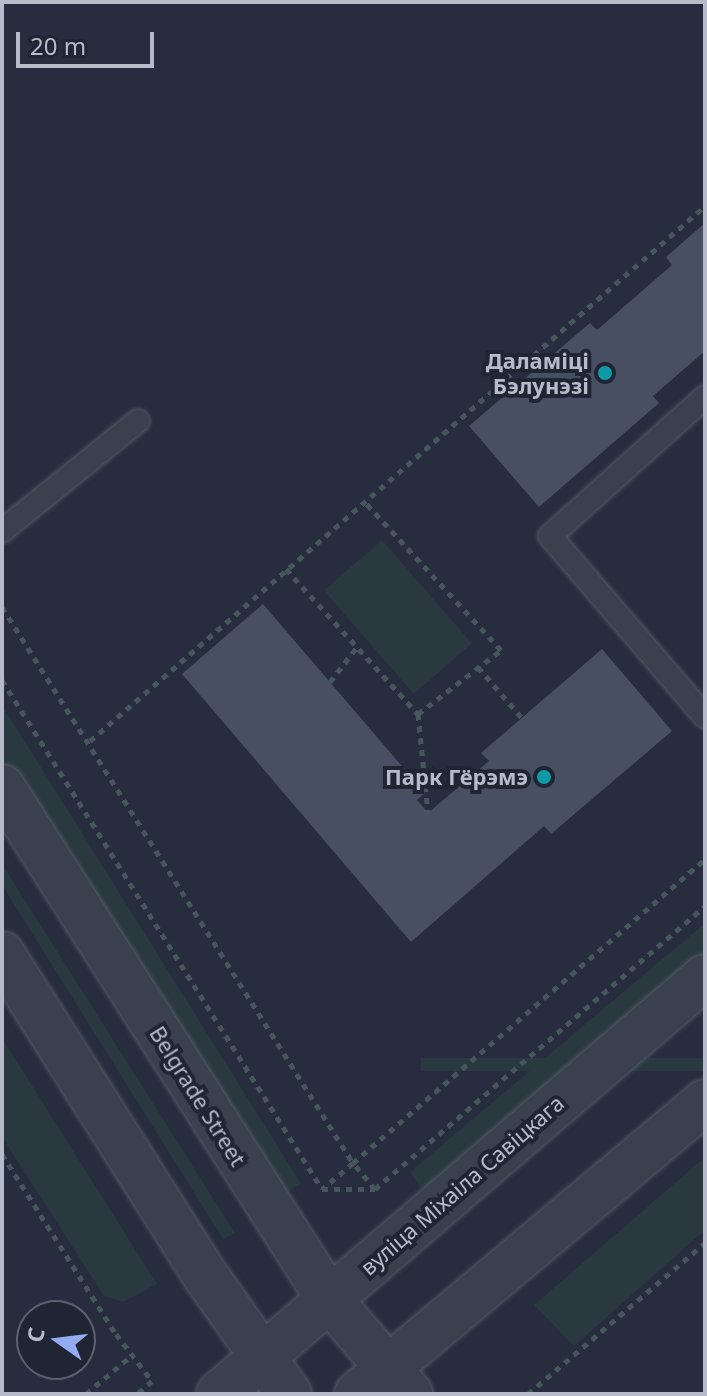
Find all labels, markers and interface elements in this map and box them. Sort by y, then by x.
scale bar [20,16,158,66]
text: 20 m [30,29,86,62]
place label: Даламіці Бэлунэзі [486,347,589,398]
marker: Даламіці Бэлунэзі [596,364,614,382]
place label: Парк Гёрэмэ [385,764,528,790]
marker: Парк Гёрэмэ [535,768,553,786]
street label: Belgrade Street [144,1021,252,1171]
street label: вуліца Міхаіла Савіцкага [355,1090,569,1280]
north arrow [16,1300,96,1380]
text: С [18,1324,51,1345]

